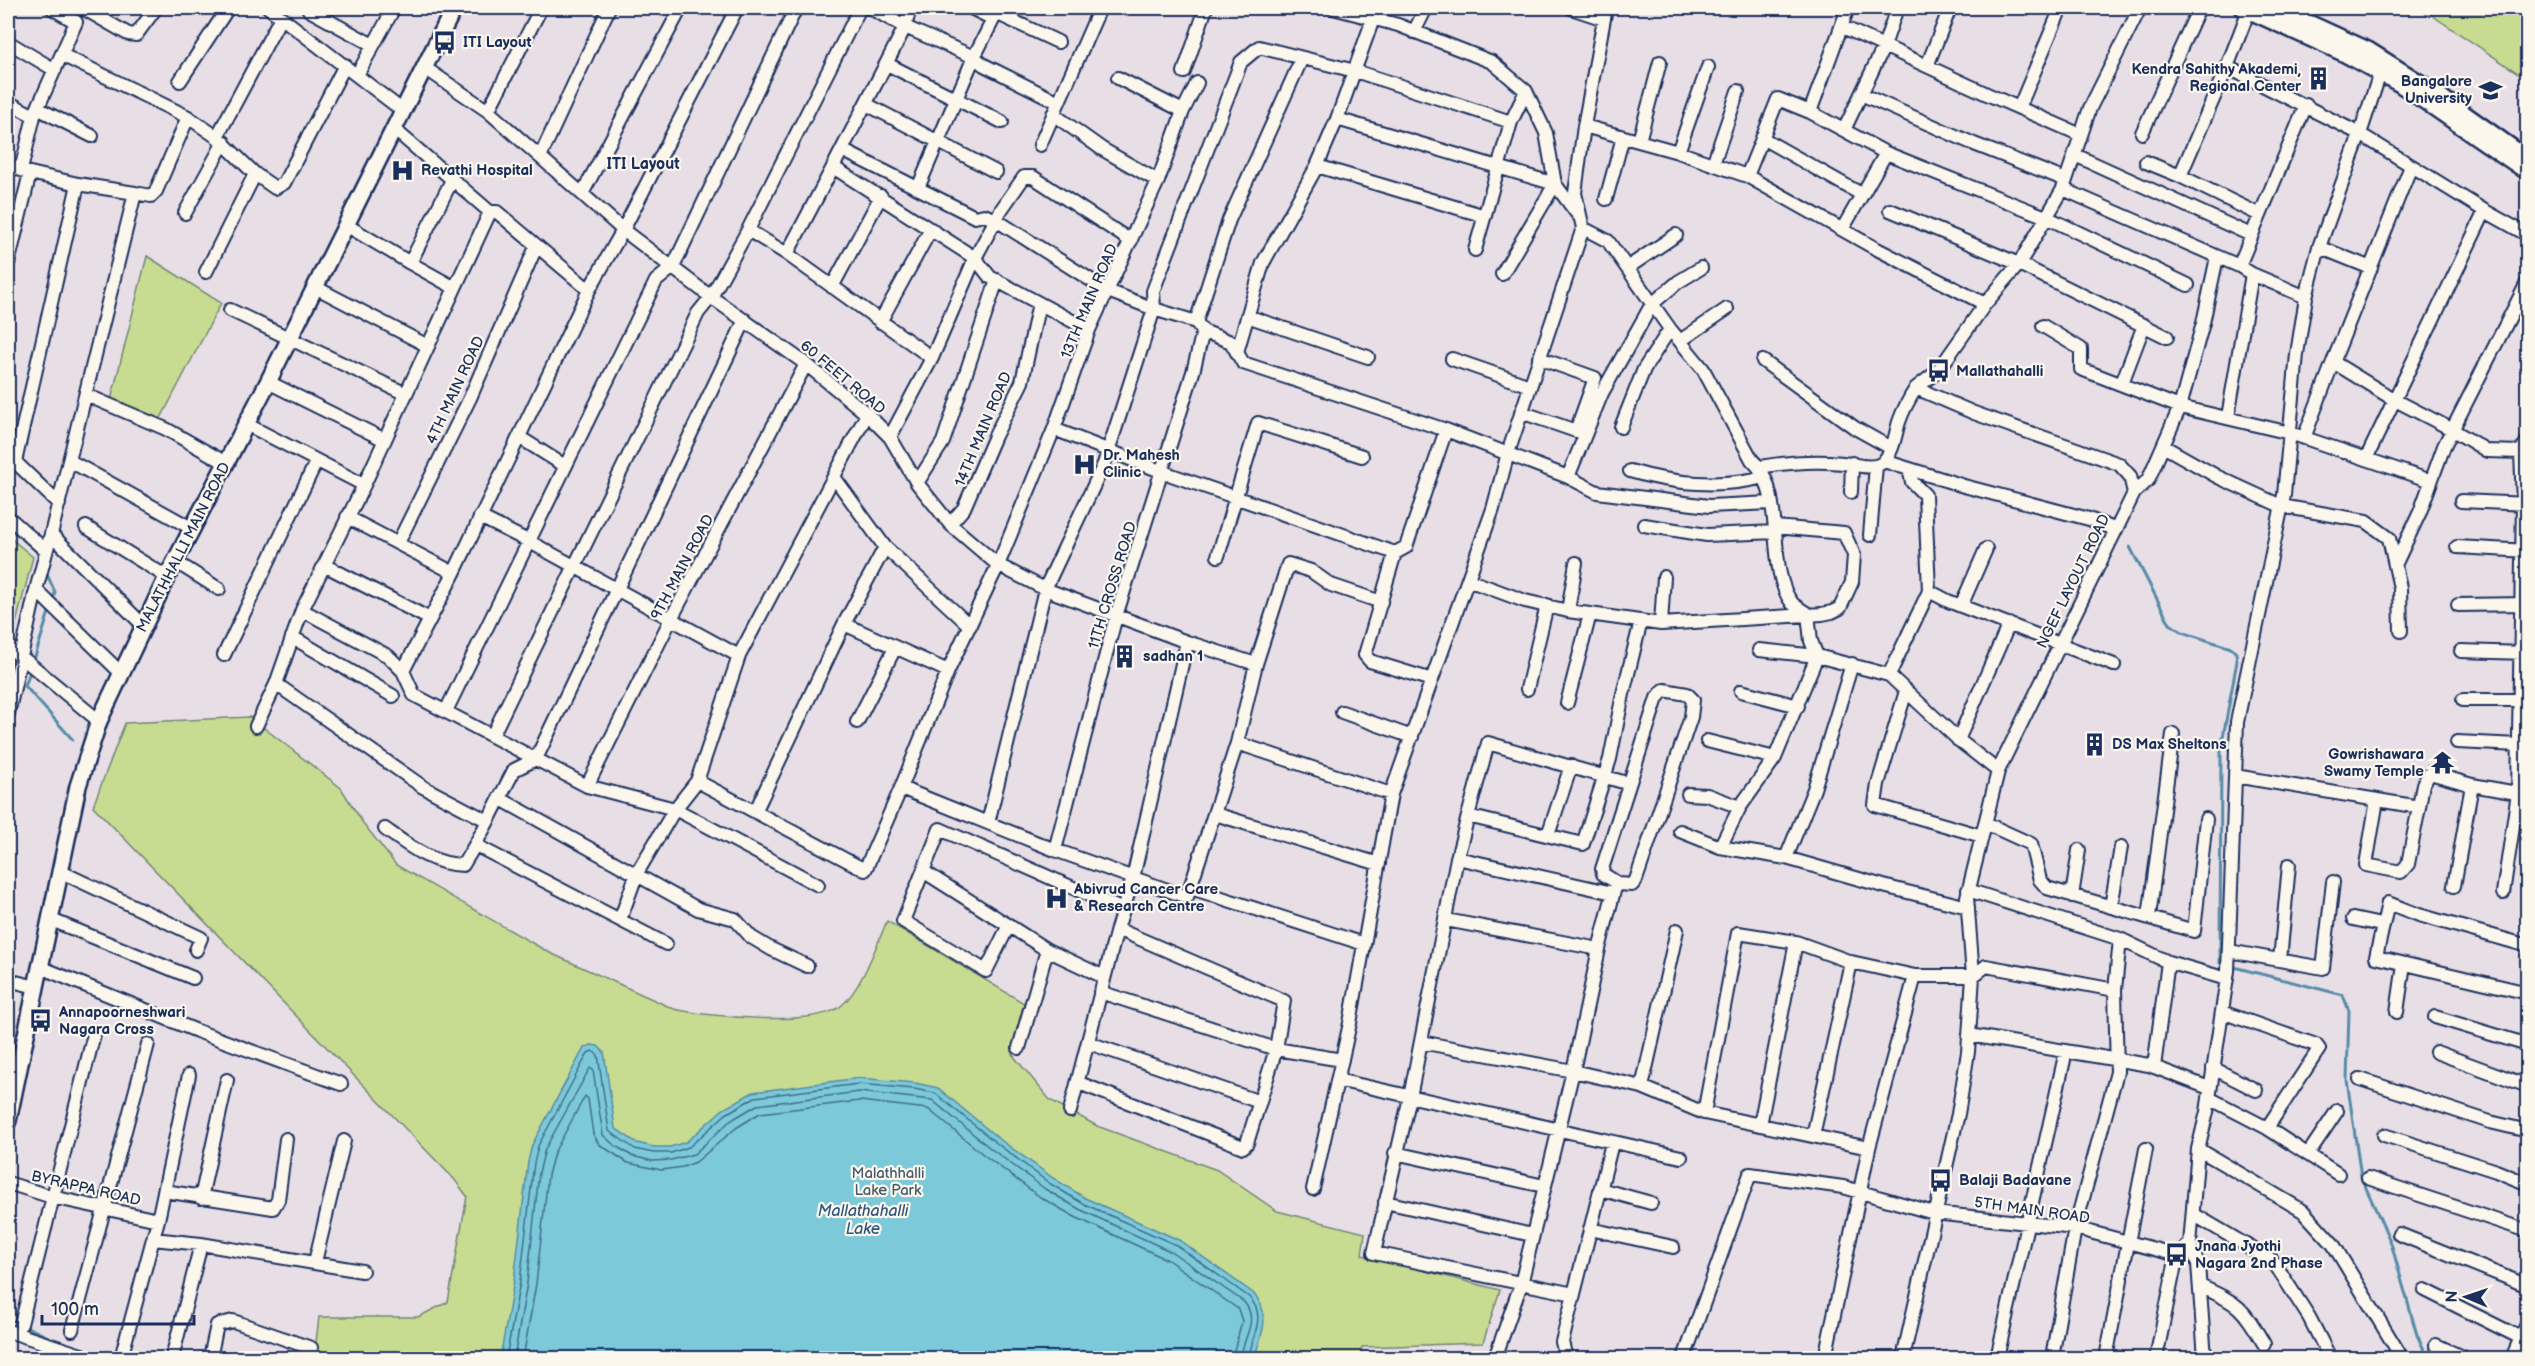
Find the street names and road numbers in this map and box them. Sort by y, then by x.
street label: 13TH MAIN ROAD [1057,241,1122,361]
street label: 4TH MAIN ROAD [422,333,489,447]
street label: 60 FEET ROAD [796,336,889,419]
street label: 14TH MAIN ROAD [951,369,1016,489]
street label: MALATHHALLI MAIN ROAD [132,459,235,635]
street label: 9TH MAIN ROAD [647,511,718,623]
street label: NGEF LAYOUT ROAD [2033,511,2114,651]
street label: 11TH CROSS ROAD [1084,519,1141,651]
street label: BYRAPPA ROAD [29,1167,142,1210]
street label: 5TH MAIN ROAD [1973,1193,2091,1228]

